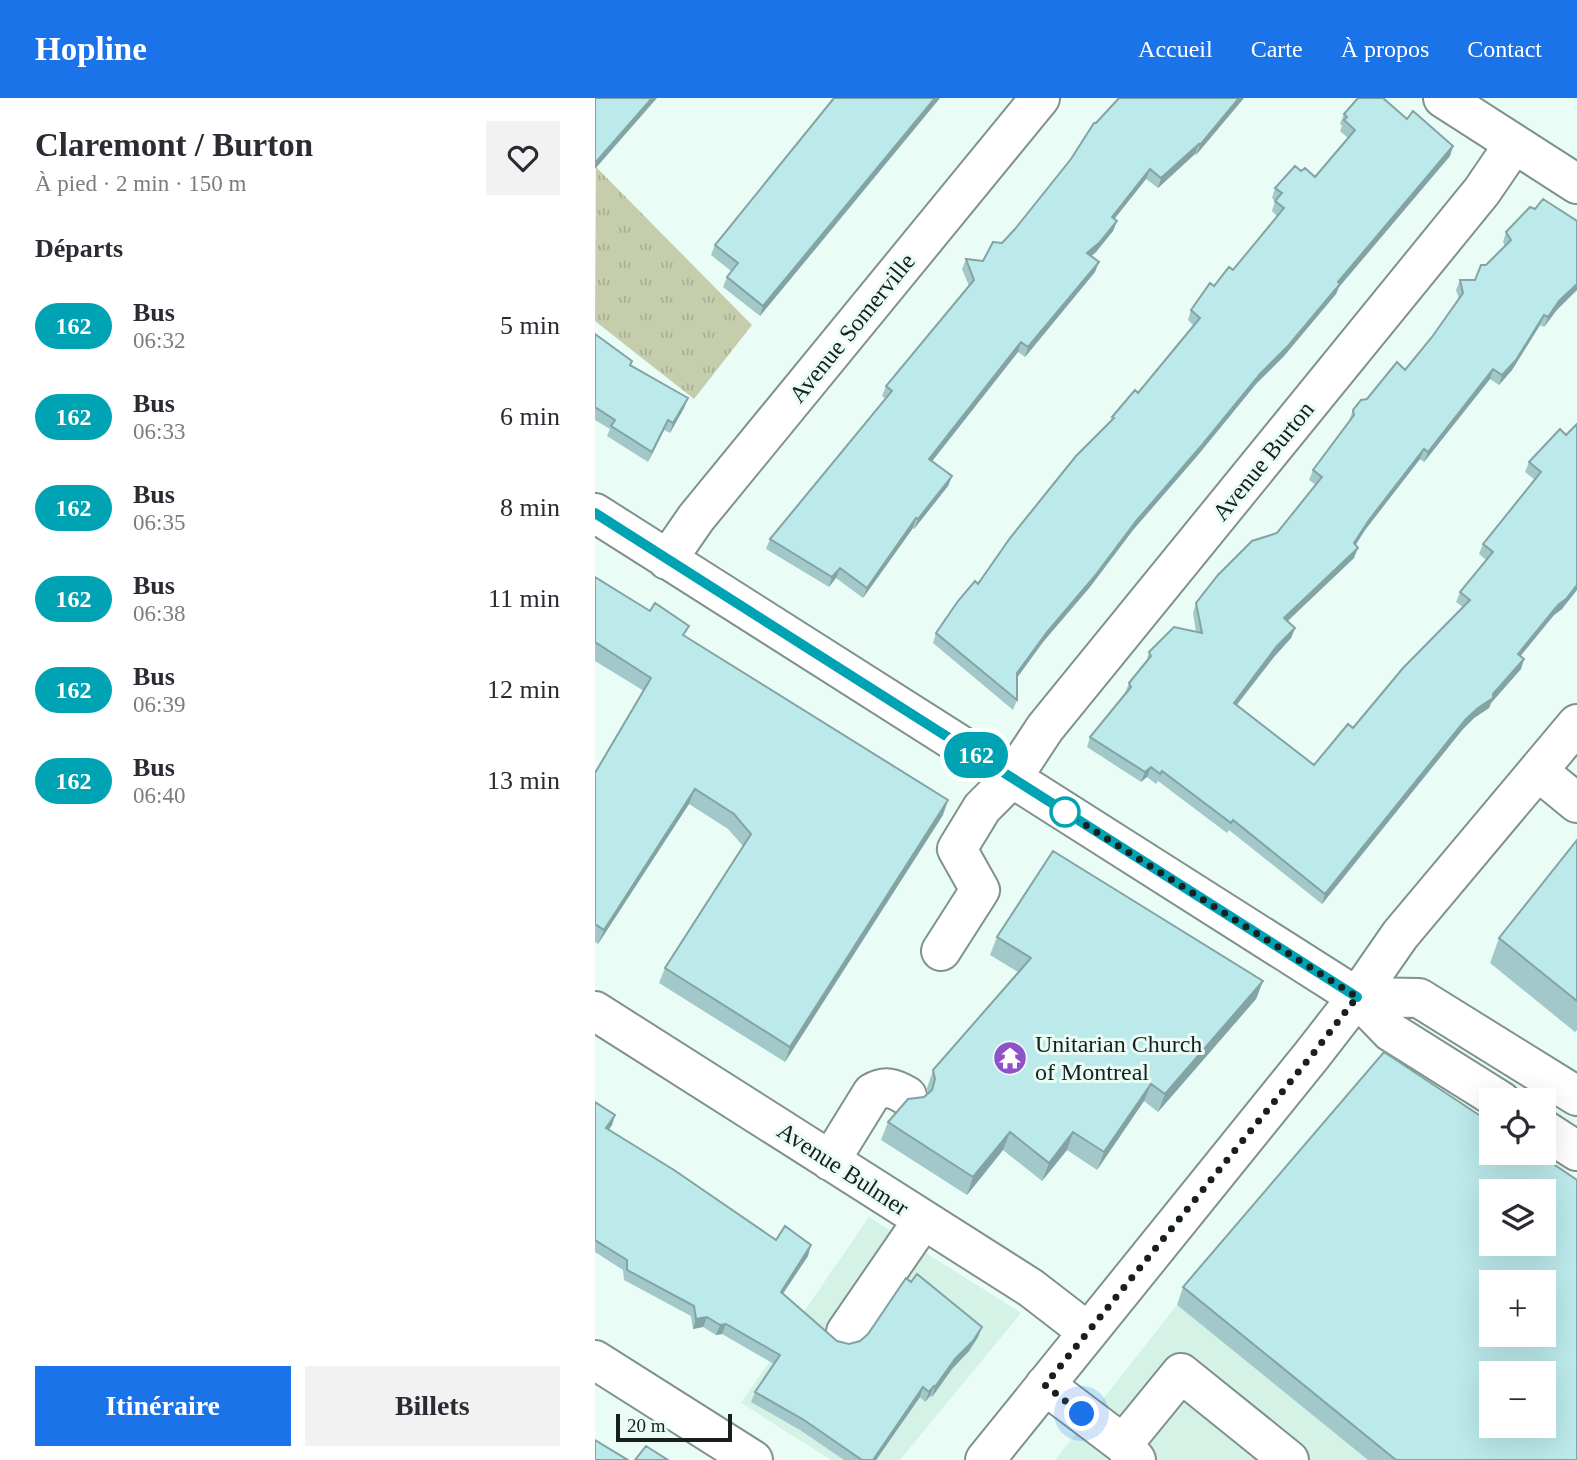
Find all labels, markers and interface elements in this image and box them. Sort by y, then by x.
text: Hopline [35,31,147,67]
text: Accueil [1138,36,1213,62]
text: Carte [1251,36,1303,62]
text: À propos [1341,36,1429,62]
text: Contact [1467,36,1542,62]
button: heart [486,121,560,195]
text: Claremont / Burton [35,127,313,163]
text: À pied · 2 min · 150 m [35,171,246,196]
text: Départs [35,234,123,263]
street label: Avenue Somerville [784,248,920,408]
text: Bus [133,298,175,327]
text: 5 min [500,311,560,340]
text: 162 [56,313,92,339]
text: 06:32 [133,328,185,353]
text: Bus [133,389,175,418]
street label: Avenue Burton [1207,396,1319,526]
text: 6 min [500,402,560,431]
text: 162 [56,404,92,430]
text: 06:33 [133,419,185,444]
text: Bus [133,480,175,509]
text: 8 min [500,493,560,522]
text: 162 [56,495,92,521]
text: 06:35 [133,510,185,535]
text: Bus [133,571,175,600]
text: 11 min [488,584,560,613]
text: 162 [56,586,92,612]
text: 06:38 [133,601,185,626]
text: Bus [133,662,175,691]
text: 12 min [487,675,560,704]
text: 162 [56,677,92,703]
text: 06:39 [133,692,185,717]
line badge: 162 [936,732,1016,778]
text: 162 [958,742,994,768]
text: Bus [133,753,175,782]
text: 13 min [487,766,560,795]
text: 162 [56,768,92,794]
text: 06:40 [133,783,185,808]
unlabelled marker [1050,797,1080,827]
place label: Unitarian Church of Montreal [1035,1031,1202,1085]
temple icon: Unitarian Church of Montreal [991,1039,1029,1077]
map controls [1479,1088,1556,1438]
button: locate [1479,1088,1556,1165]
street label: Avenue Bulmer [773,1117,913,1221]
button: layers [1479,1179,1556,1256]
button: + [1479,1270,1556,1347]
button: − [1479,1361,1556,1438]
button: Itinéraire [35,1366,291,1446]
button: Billets [305,1366,560,1446]
your location [1064,1396,1099,1431]
scale bar [616,1411,731,1443]
text: 20 m [627,1415,666,1436]

